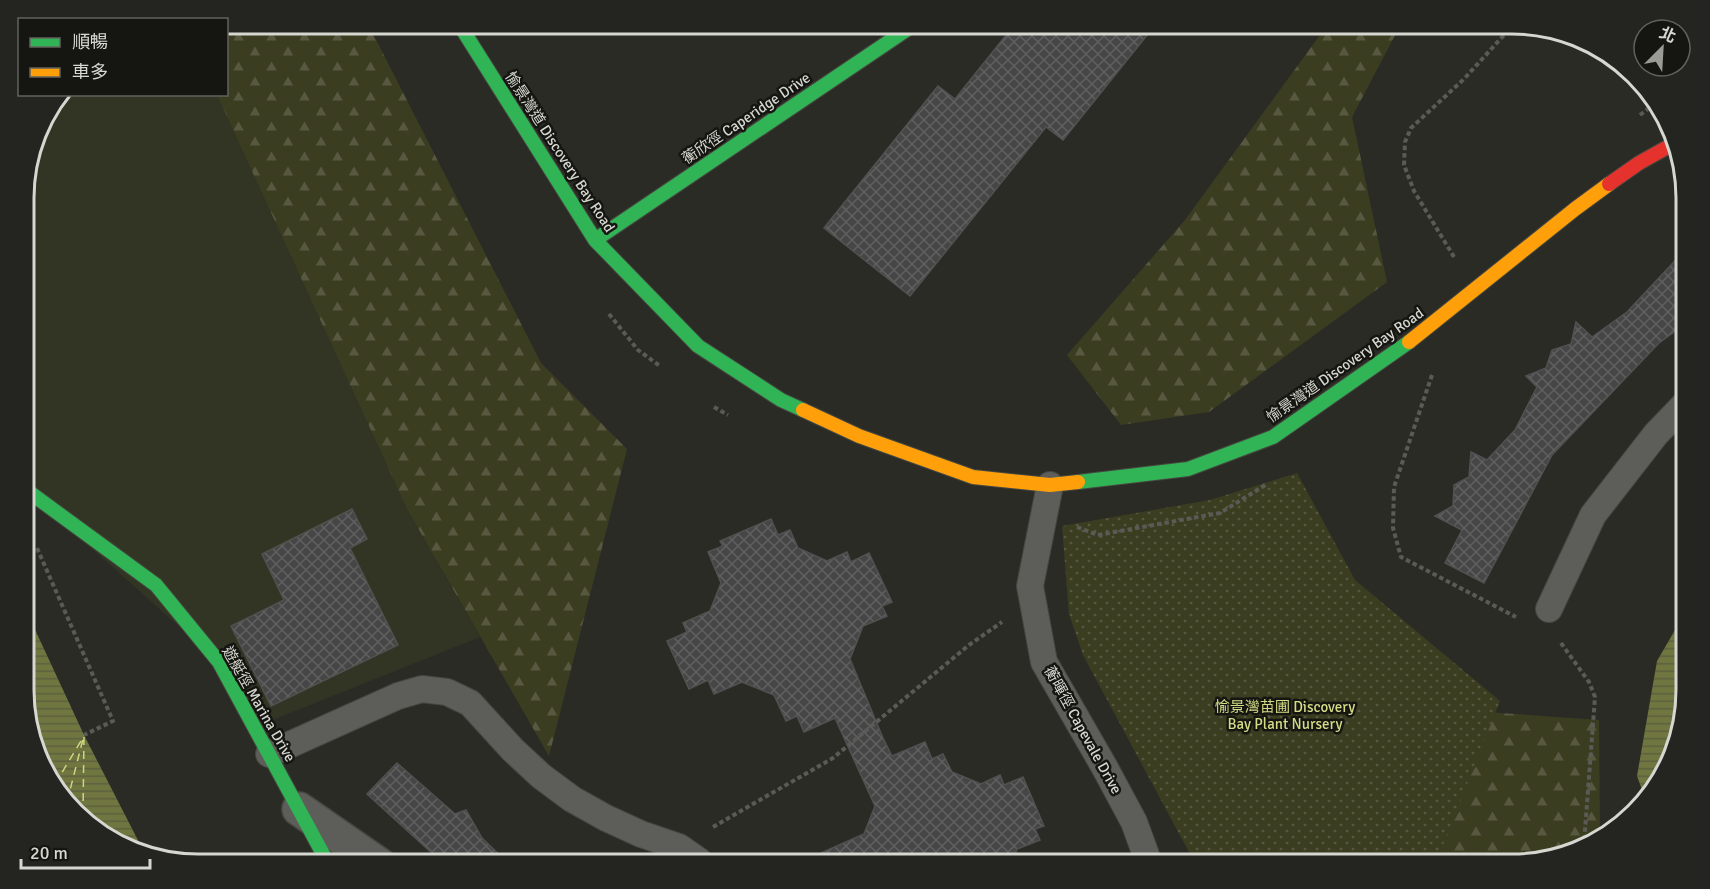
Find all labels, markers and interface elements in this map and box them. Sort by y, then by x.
legend [18,18,228,96]
north arrow [1632,18,1692,78]
text: 北 [1656,23,1679,48]
text: 順暢 [72,31,108,53]
text: 車多 [72,61,108,83]
street label: 愉景灣道 Discovery Bay Road [501,68,619,236]
street label: 蘅欣徑 Caperidge Drive [679,68,813,168]
street label: 愉景灣道 Discovery Bay Road [1263,304,1427,426]
street label: 遊艇徑 Marina Drive [219,643,299,765]
street label: 蘅暉徑 Capevale Drive [1040,663,1126,797]
park label: 愉景灣苗圃 Discovery Bay Plant Nursery [1215,698,1355,733]
scale bar [21,832,150,870]
text: 20 m [30,842,68,864]

